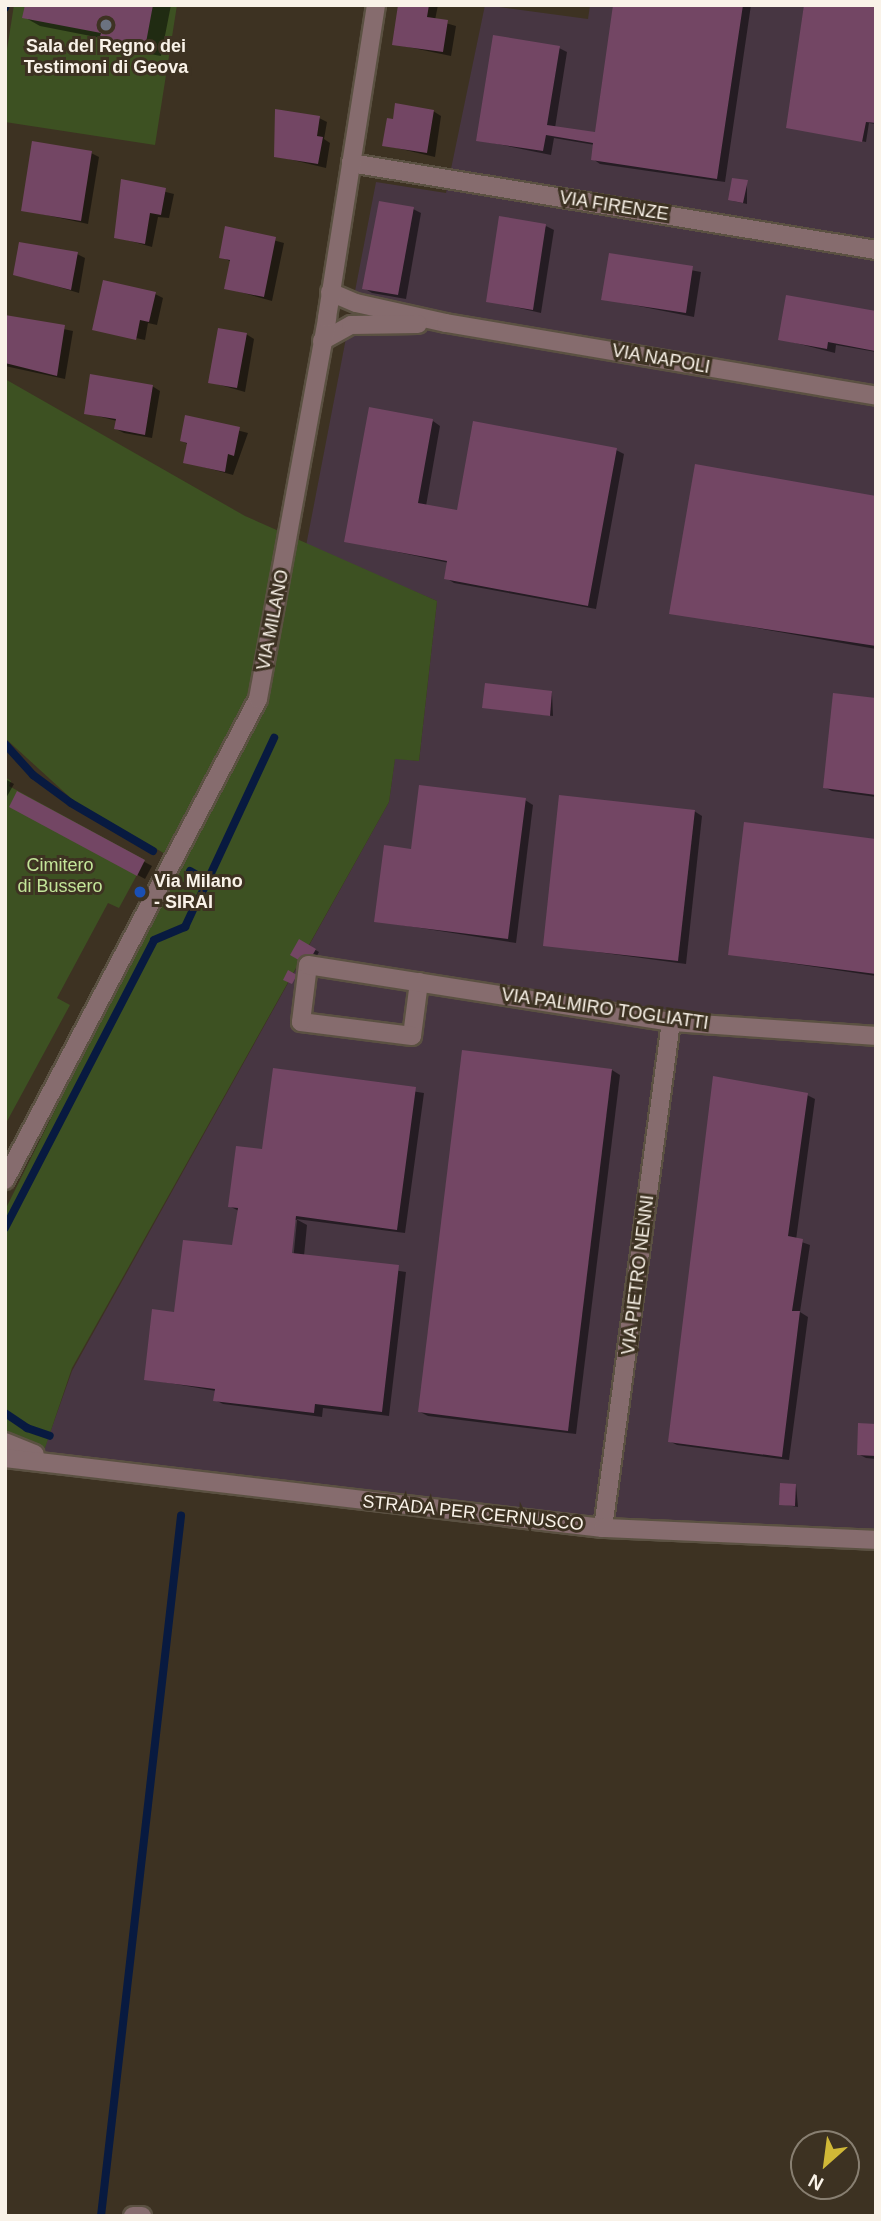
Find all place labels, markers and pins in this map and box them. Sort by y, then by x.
marker: Sala del Regno dei Testimoni di Geova [98,17,114,33]
place label: Sala del Regno dei Testimoni di Geova [24,36,188,78]
place label: Via Milano - SIRAI [154,871,243,914]
marker: Via Milano - SIRAI [132,884,148,900]

